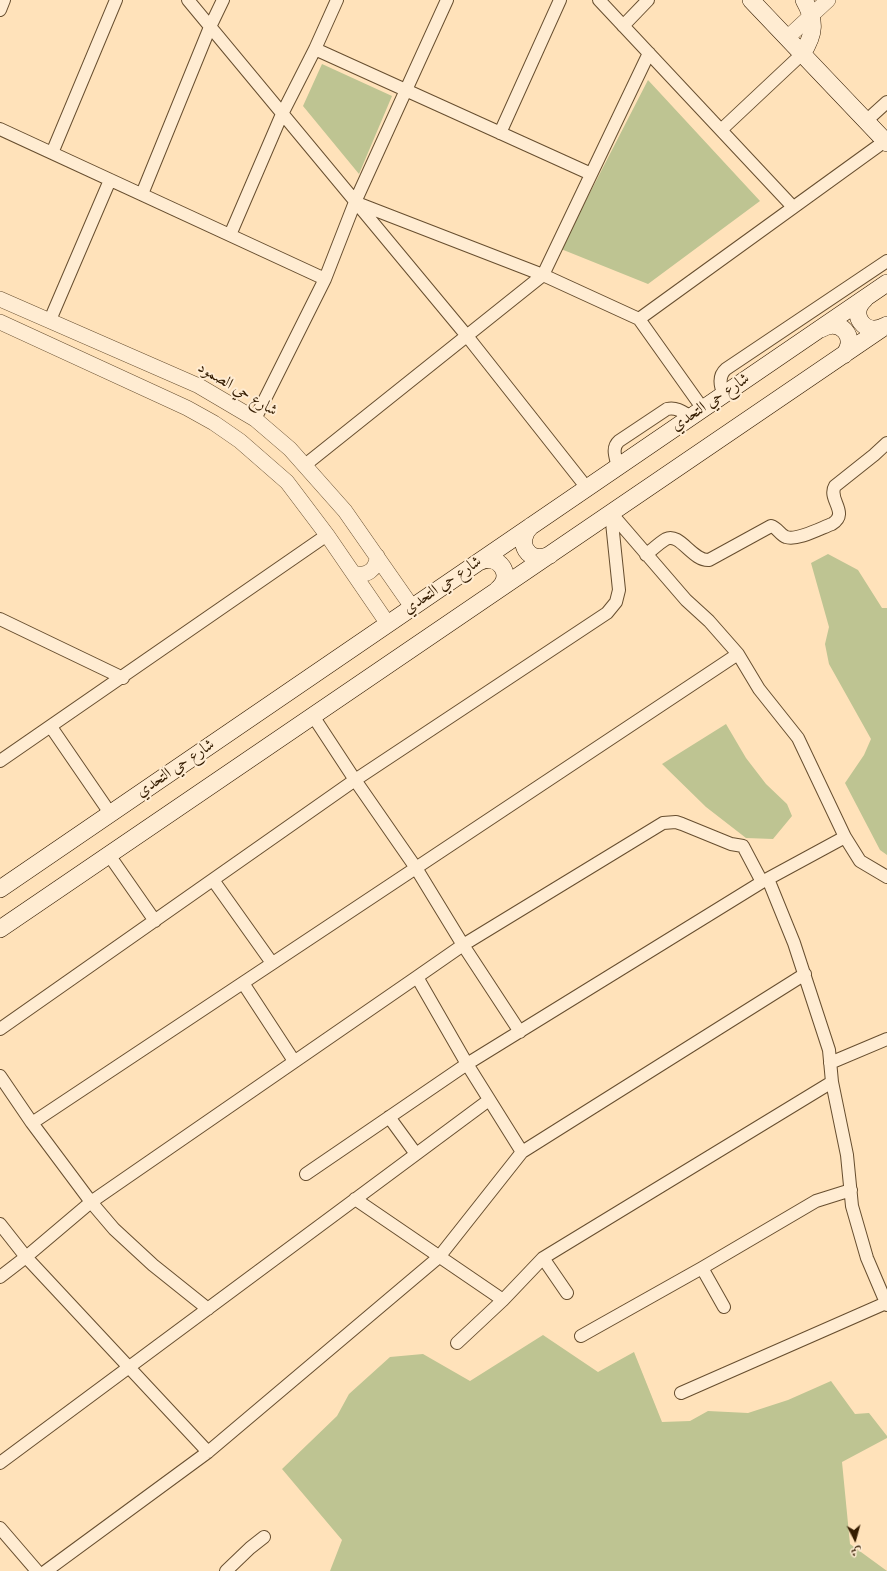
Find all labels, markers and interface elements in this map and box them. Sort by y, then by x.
street label: شارع حي الصمود [193,359,281,421]
street label: شارع حي التحدي [668,370,754,436]
street label: شارع حي التحدي [400,553,486,619]
street label: شارع حي التحدي [133,736,219,802]
north arrow [835,1519,875,1559]
text: ش [850,1543,862,1558]

